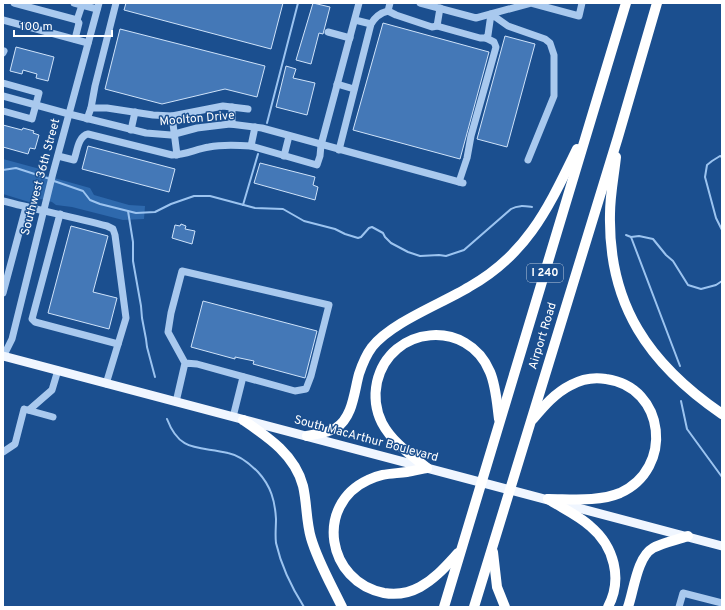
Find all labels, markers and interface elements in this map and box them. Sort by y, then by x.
scale bar [14,12,112,38]
text: 100 m [20,19,53,35]
street label: Moolton Drive [159,108,235,130]
street label: Southwest 36th Street [18,117,64,237]
road number: I 240 [527,264,563,282]
street label: Airport Road [525,300,561,372]
street label: South MacArthur Boulevard [292,412,440,466]

